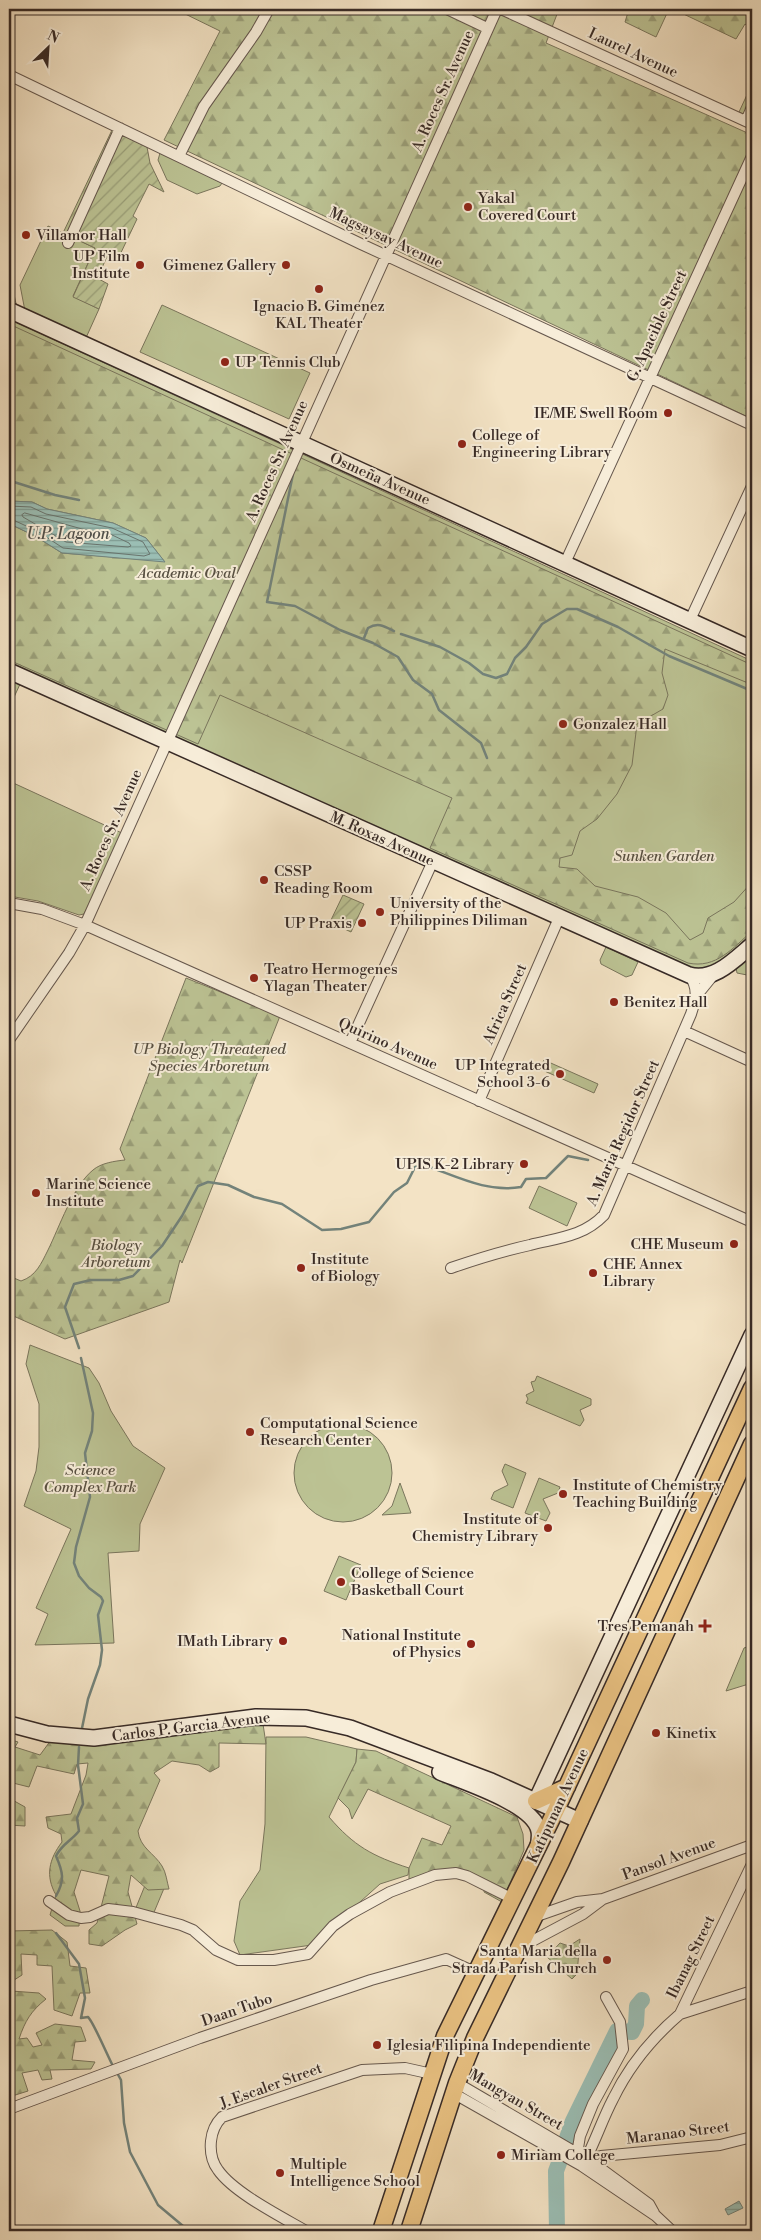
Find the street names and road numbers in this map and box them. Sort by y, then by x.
street label: Laurel Avenue [585,24,681,82]
street label: A. Roces Sr. Avenue [407,27,478,156]
street label: Magsaysay Avenue [326,203,446,273]
street label: G. Apacible Street [623,267,691,385]
street label: A. Roces Sr. Avenue [241,397,312,526]
street label: Osmeña Avenue [327,448,433,510]
street label: A. Roces Sr. Avenue [75,766,146,895]
street label: M. Roxas Avenue [327,807,437,871]
street label: Africa Street [478,960,532,1048]
street label: Quirino Avenue [335,1014,441,1074]
street label: A. Maria Regidor Street [582,1056,664,1210]
street label: Carlos P. Garcia Avenue [111,1708,271,1746]
street label: Katipunan Avenue [523,1746,593,1866]
street label: Pansol Avenue [620,1833,718,1885]
street label: Ibanag Street [663,1912,720,2002]
street label: Daan Tubo [199,1989,275,2031]
street label: J. Escaler Street [216,2058,325,2114]
street label: Mangyan Street [466,2065,567,2135]
street label: Maranao Street [625,2117,731,2149]

